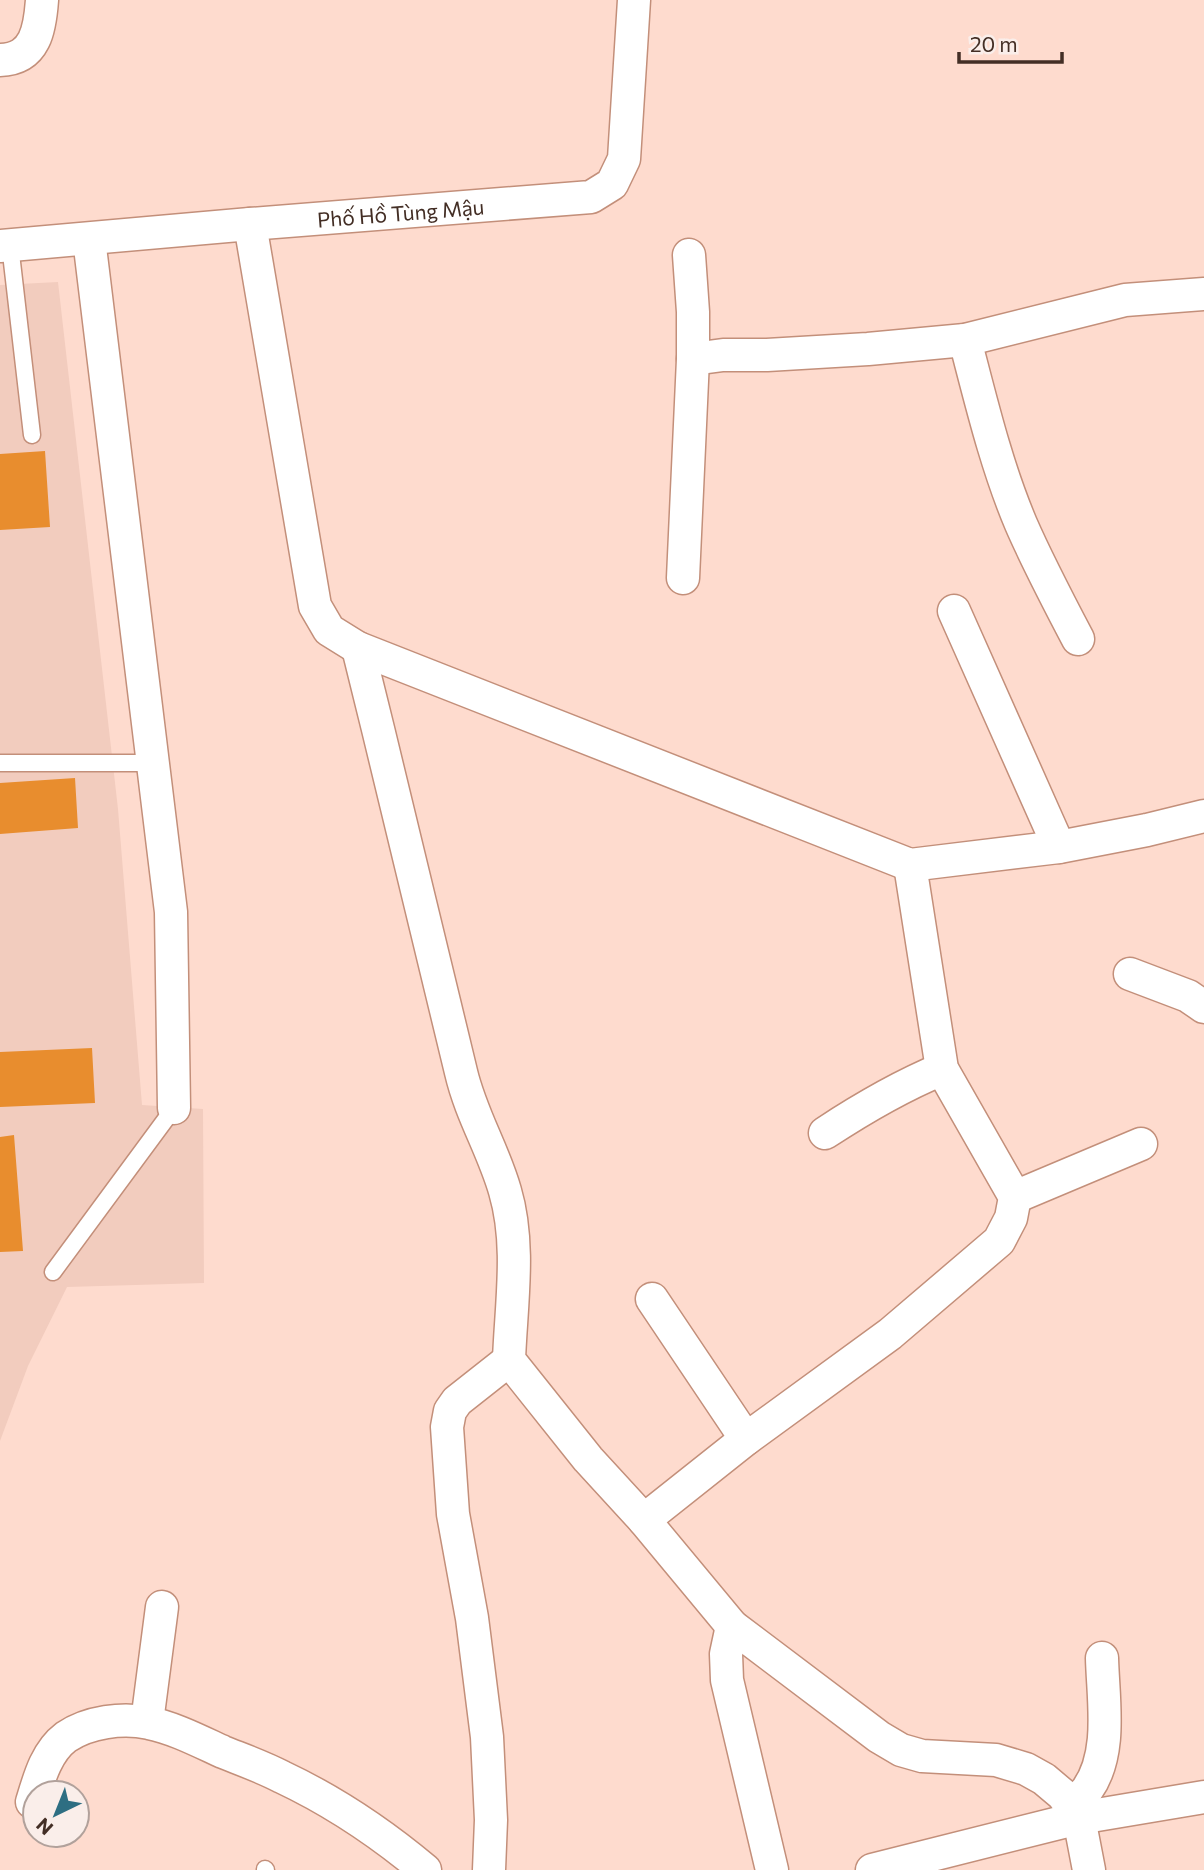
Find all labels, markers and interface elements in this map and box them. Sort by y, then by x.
scale bar [959,21,1062,65]
text: 20 m [970,31,1018,56]
street label: Phố Hồ Tùng Mậu [316,193,485,231]
north arrow [21,1779,91,1849]
text: N [31,1814,57,1840]

